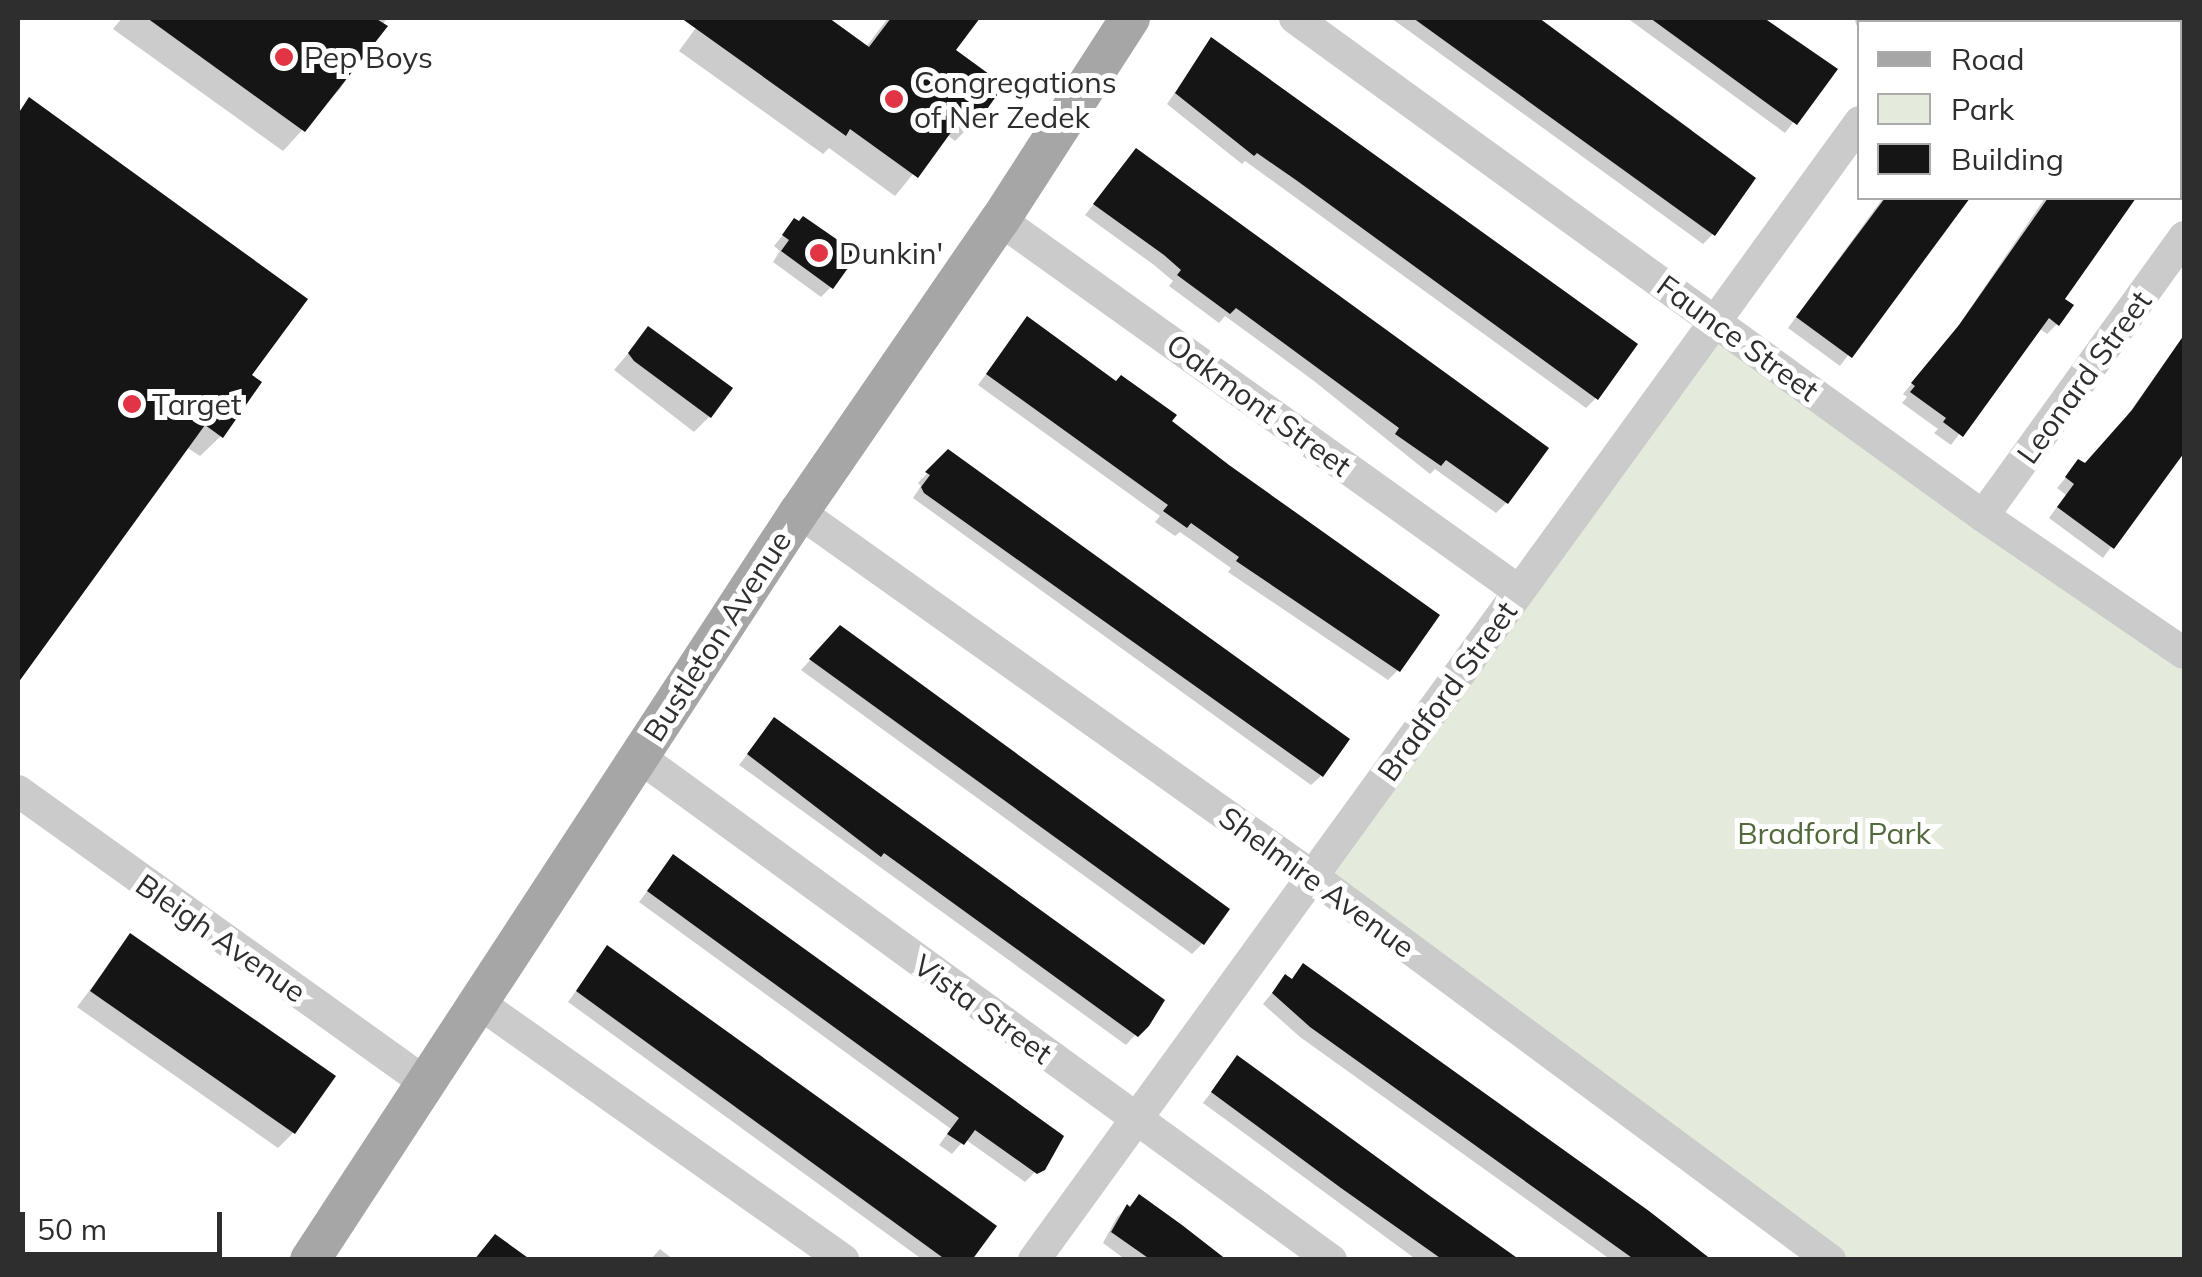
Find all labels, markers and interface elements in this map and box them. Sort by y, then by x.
legend [1857,20,2182,200]
place label: Pep Boys [304,39,433,75]
text: Road [1951,40,2025,78]
marker: Pep Boys [273,46,295,68]
place label: Congregations of Ner Zedek [914,64,1117,134]
marker: Congregations of Ner Zedek [883,88,905,110]
text: Park [1951,90,2014,128]
text: Building [1951,140,2064,178]
place label: Dunkin' [839,235,943,271]
marker: Dunkin' [808,242,830,264]
street label: Faunce Street [1650,267,1826,409]
street label: Leonard Street [2009,284,2159,470]
street label: Oakmont Street [1160,326,1358,484]
place label: Target [152,386,241,422]
marker: Target [121,393,143,415]
street label: Bustleton Avenue [636,524,798,748]
street label: Bradford Street [1370,594,1524,788]
street label: Shelmire Avenue [1212,799,1422,965]
park label: Bradford Park [1737,815,1931,851]
street label: Bleigh Avenue [129,866,313,1010]
street label: Vista Street [907,947,1059,1071]
scale bar [25,1192,228,1254]
text: 50 m [37,1210,107,1248]

